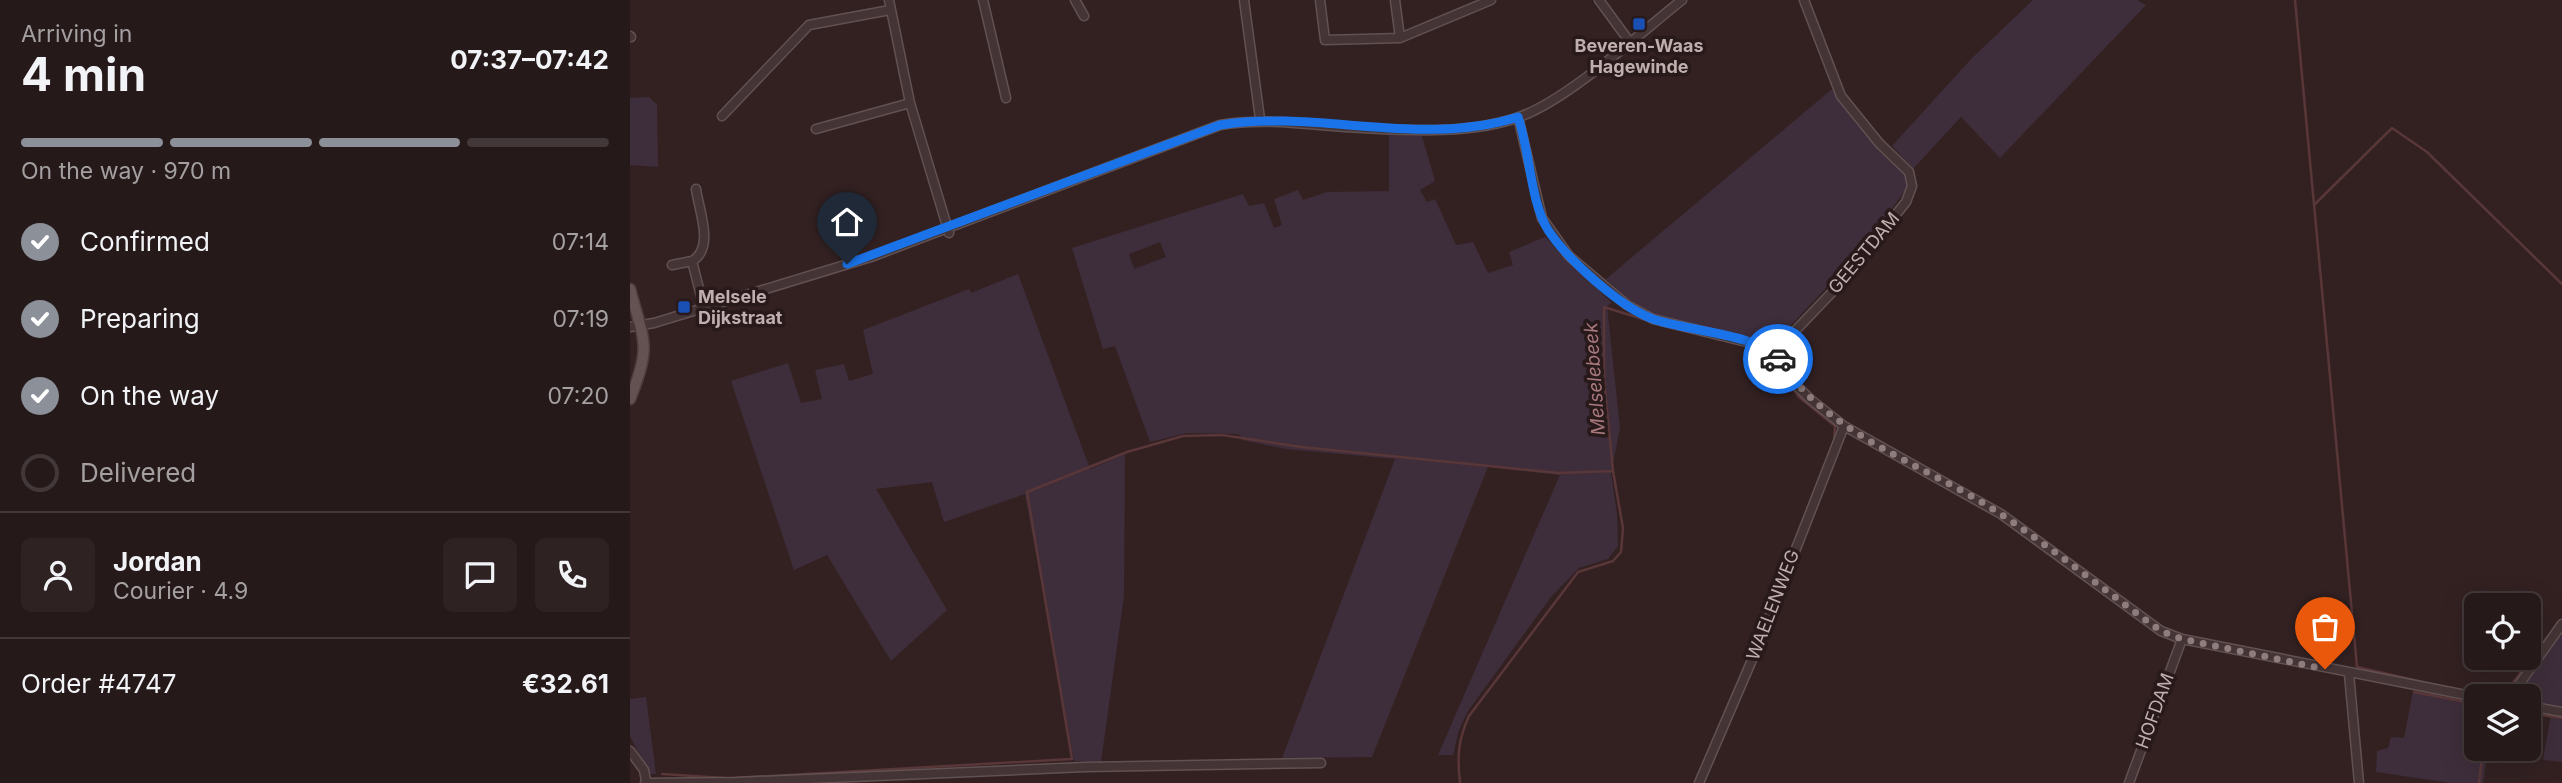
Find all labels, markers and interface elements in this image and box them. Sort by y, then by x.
marker: Beveren-Waas Hagewinde [1631,16,1647,32]
text: Arriving in [21,20,132,48]
place label: Beveren-Waas Hagewinde [1575,35,1703,77]
text: 07:37–07:42 [450,44,609,75]
text: 4 min [21,46,146,102]
text: On the way · 970 m [21,157,231,185]
pin [817,192,877,264]
icon: home [828,203,866,241]
street label: GEESTDAM [1824,208,1904,297]
icon: check [21,223,59,261]
text: Confirmed [80,226,210,257]
text: 07:14 [552,228,609,256]
place label: Melsele Dijkstraat [698,286,783,328]
marker: Melsele Dijkstraat [676,299,692,315]
icon: check [21,300,59,338]
text: Preparing [80,303,200,334]
text: 07:19 [552,305,609,333]
water label: Melselebeek [1579,321,1610,436]
courier [1743,324,1813,394]
icon: car [1759,340,1797,378]
icon: check [21,377,59,415]
text: On the way [80,380,219,411]
text: 07:20 [548,382,609,410]
text: Delivered [80,457,196,488]
button: person [21,538,95,612]
button: chat [443,538,517,612]
button: phone [535,538,609,612]
text: Jordan [113,546,202,577]
street label: WAELENWEG [1742,547,1803,663]
text: Courier · 4.9 [113,577,248,605]
map controls [2464,593,2541,761]
button: locate [2464,593,2541,670]
pin [2295,597,2355,669]
icon: bag [2306,608,2344,646]
text: Order #4747 [21,668,176,699]
text: €32.61 [522,668,609,699]
street label: HOFDAM [2131,670,2178,751]
button: layers [2464,684,2541,761]

